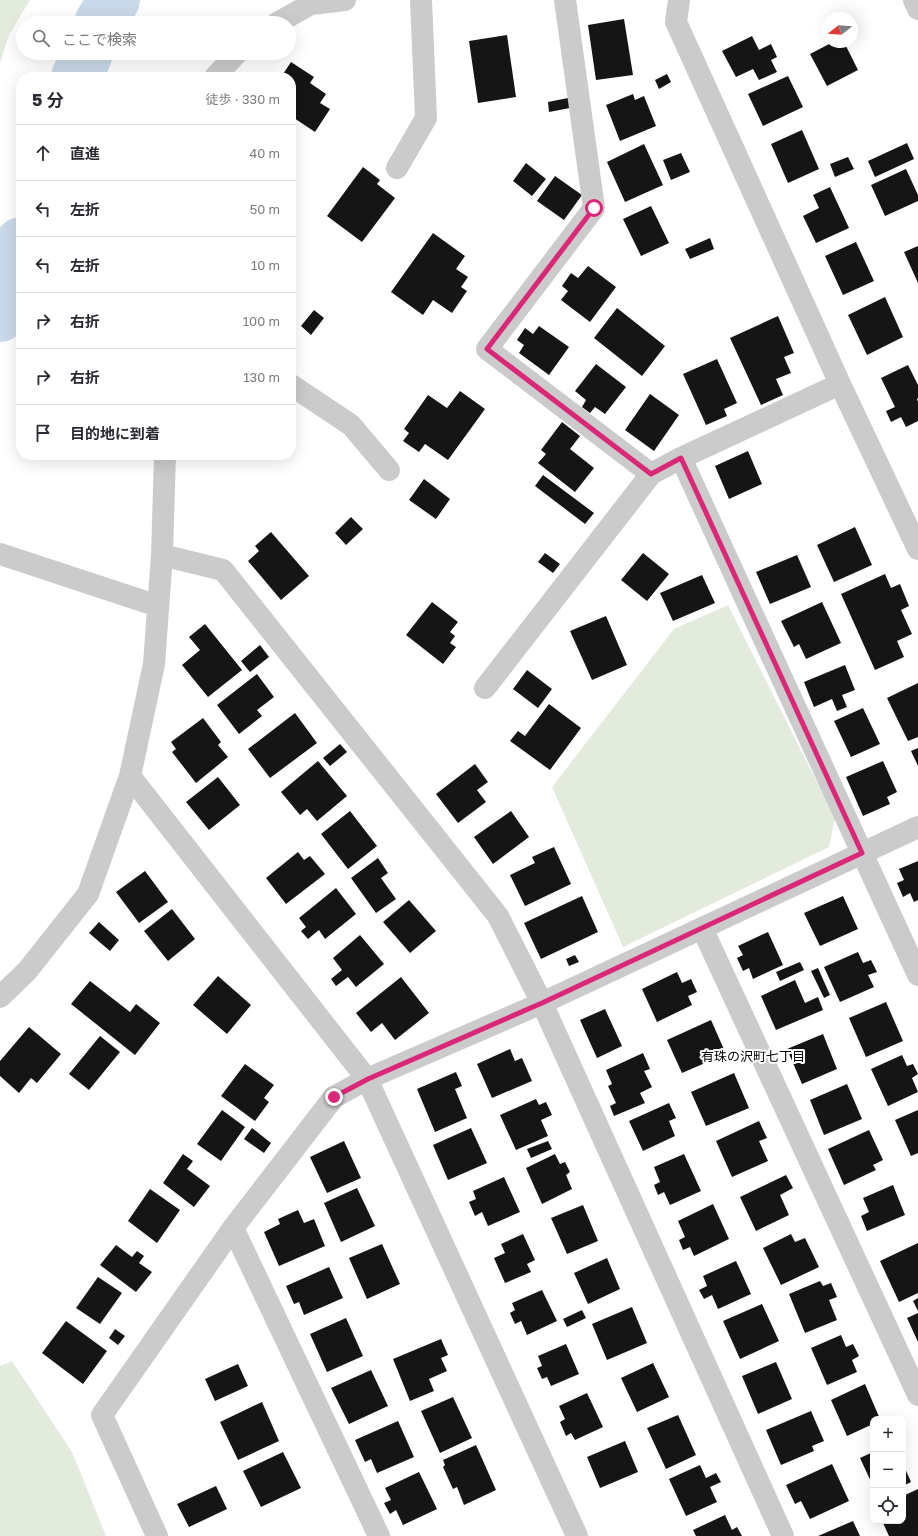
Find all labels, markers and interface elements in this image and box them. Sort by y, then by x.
north arrow [822,12,858,48]
search box [16,16,296,60]
icon: search [30,27,52,49]
text: ここで検索 [62,30,137,48]
text: 5 分 [32,89,64,110]
text: 徒歩 · 330 m [206,91,280,107]
icon: ahead [32,142,54,164]
text: 直進 [70,144,100,162]
text: 40 m [249,145,280,161]
icon: left [32,198,54,220]
route start [585,199,603,217]
text: 左折 [70,200,100,218]
text: 50 m [250,201,280,217]
icon: left [32,254,54,276]
text: 左折 [70,256,100,274]
text: 10 m [251,257,280,273]
icon: right [32,310,54,332]
text: 右折 [70,312,100,330]
text: 100 m [243,313,280,329]
icon: right [32,366,54,388]
text: 右折 [70,368,100,386]
text: 130 m [243,369,280,385]
icon: arrive [32,422,54,444]
text: 目的地に到着 [70,424,160,442]
district label: 有珠の沢町七丁目 [701,1048,805,1064]
route end [325,1088,343,1106]
map controls [870,1416,906,1524]
button: + [870,1416,906,1452]
button: − [870,1452,906,1488]
button: locate [870,1488,906,1524]

